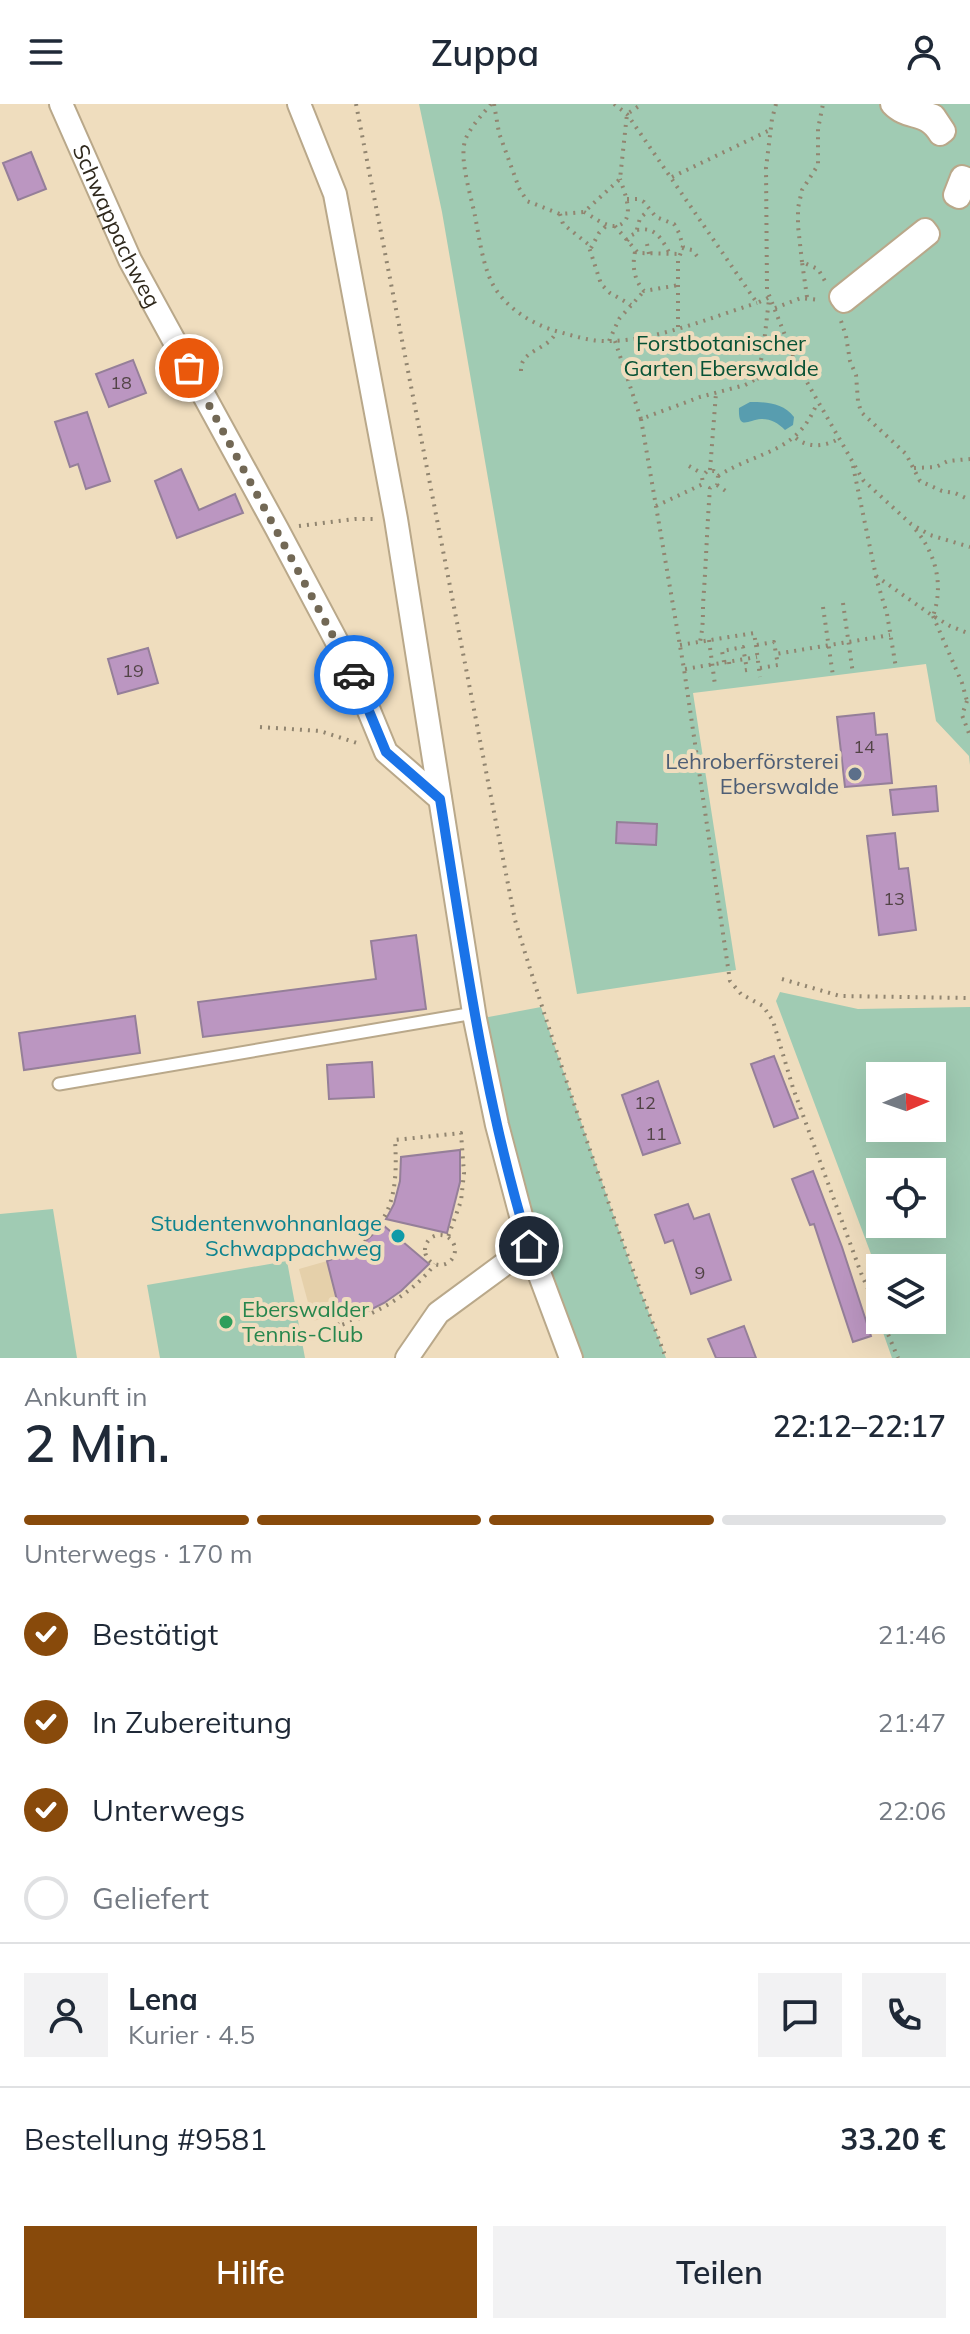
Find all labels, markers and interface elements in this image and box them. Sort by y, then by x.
icon: menu [24,30,68,74]
text: Zuppa [431,30,539,75]
icon: person [902,30,946,74]
street label: Schwappachweg [67,140,167,312]
park label: Forstbotanischer Garten Eberswalde [623,329,819,382]
pin [155,334,223,402]
icon: bag [167,346,211,390]
house number: 18 [110,371,132,394]
courier [314,635,394,715]
icon: car [332,653,376,697]
house number: 19 [122,659,144,682]
house number: 14 [853,735,875,758]
place label: Lehroberförsterei Eberswalde [665,747,839,800]
marker: Lehroberförsterei Eberswalde [846,765,864,783]
house number: 13 [883,887,905,910]
north arrow [866,1062,946,1142]
map controls [866,1062,946,1334]
house number: 12 [634,1091,656,1114]
house number: 11 [645,1122,667,1145]
button: locate [866,1158,946,1238]
place label: Studentenwohnanlage Schwappachweg [150,1209,382,1262]
pin [495,1212,563,1280]
icon: home [507,1224,551,1268]
marker: Studentenwohnanlage Schwappachweg [389,1227,407,1245]
button: layers [866,1254,946,1334]
house number: 9 [695,1261,705,1284]
place label: Eberswalder Tennis-Club [242,1295,369,1348]
marker: Eberswalder Tennis-Club [217,1313,235,1331]
text: Ankunft in [24,1380,147,1413]
text: 22:12–22:17 [773,1407,946,1445]
text: 2 Min. [24,1410,170,1475]
text: Unterwegs · 170 m [24,1537,253,1570]
icon: check [24,1612,68,1656]
text: Bestätigt [92,1615,218,1653]
text: 21:46 [878,1618,946,1651]
icon: check [24,1700,68,1744]
text: In Zubereitung [92,1703,292,1741]
text: 21:47 [878,1706,946,1739]
icon: check [24,1788,68,1832]
text: Unterwegs [92,1791,245,1829]
text: 22:06 [878,1794,946,1827]
text: Geliefert [92,1879,209,1917]
button: person [24,1973,108,2057]
button: chat [758,1973,842,2057]
button: phone [862,1973,946,2057]
text: Lena [128,1980,198,2018]
text: Kurier · 4.5 [128,2018,255,2051]
text: Bestellung #9581 [24,2120,267,2158]
text: 33.20 € [840,2120,946,2158]
button: Hilfe [24,2226,477,2318]
button: Teilen [493,2226,946,2318]

